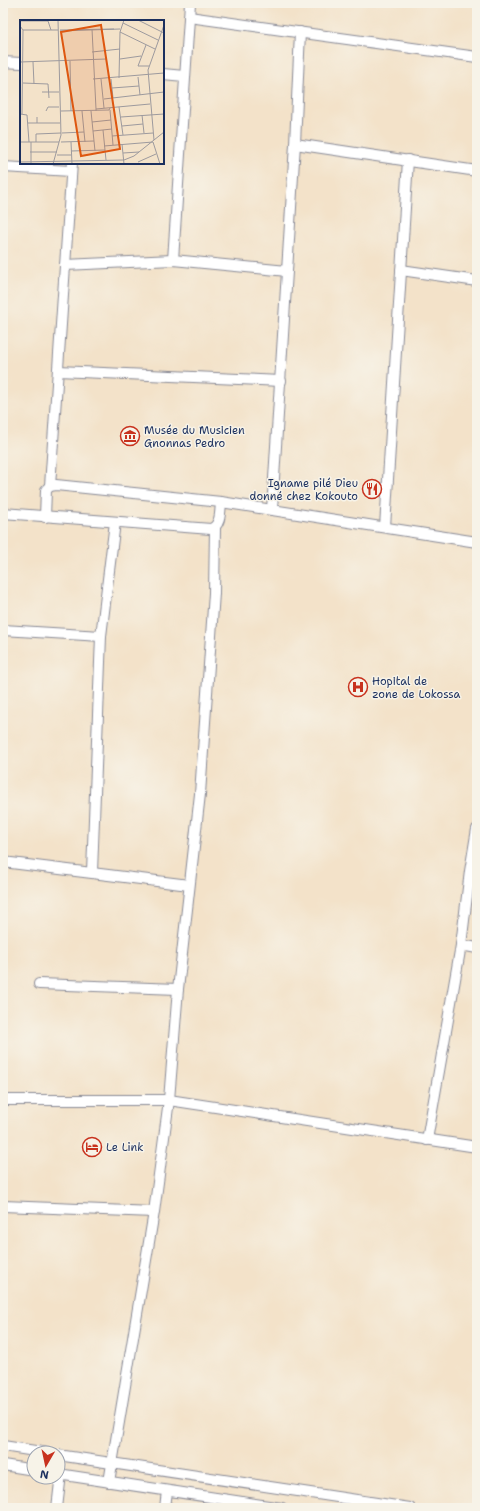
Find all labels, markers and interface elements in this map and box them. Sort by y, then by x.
inset map [20,20,164,164]
place label: Musée du Musicien Gnonnas Pedro [144,423,245,451]
museum icon: Musée du Musicien Gnonnas Pedro [119,425,141,447]
place label: Igname pilé Dieu donné chez Kokouto [250,476,358,504]
restaurant icon: Igname pilé Dieu donné chez Kokouto [361,478,383,500]
place label: Hopital de zone de Lokossa [372,674,461,702]
hospital icon: Hopital de zone de Lokossa [347,676,369,698]
hotel icon: Le Link [81,1136,103,1158]
place label: Le Link [106,1140,144,1155]
north arrow [26,1445,66,1485]
text: N [39,1466,50,1482]

